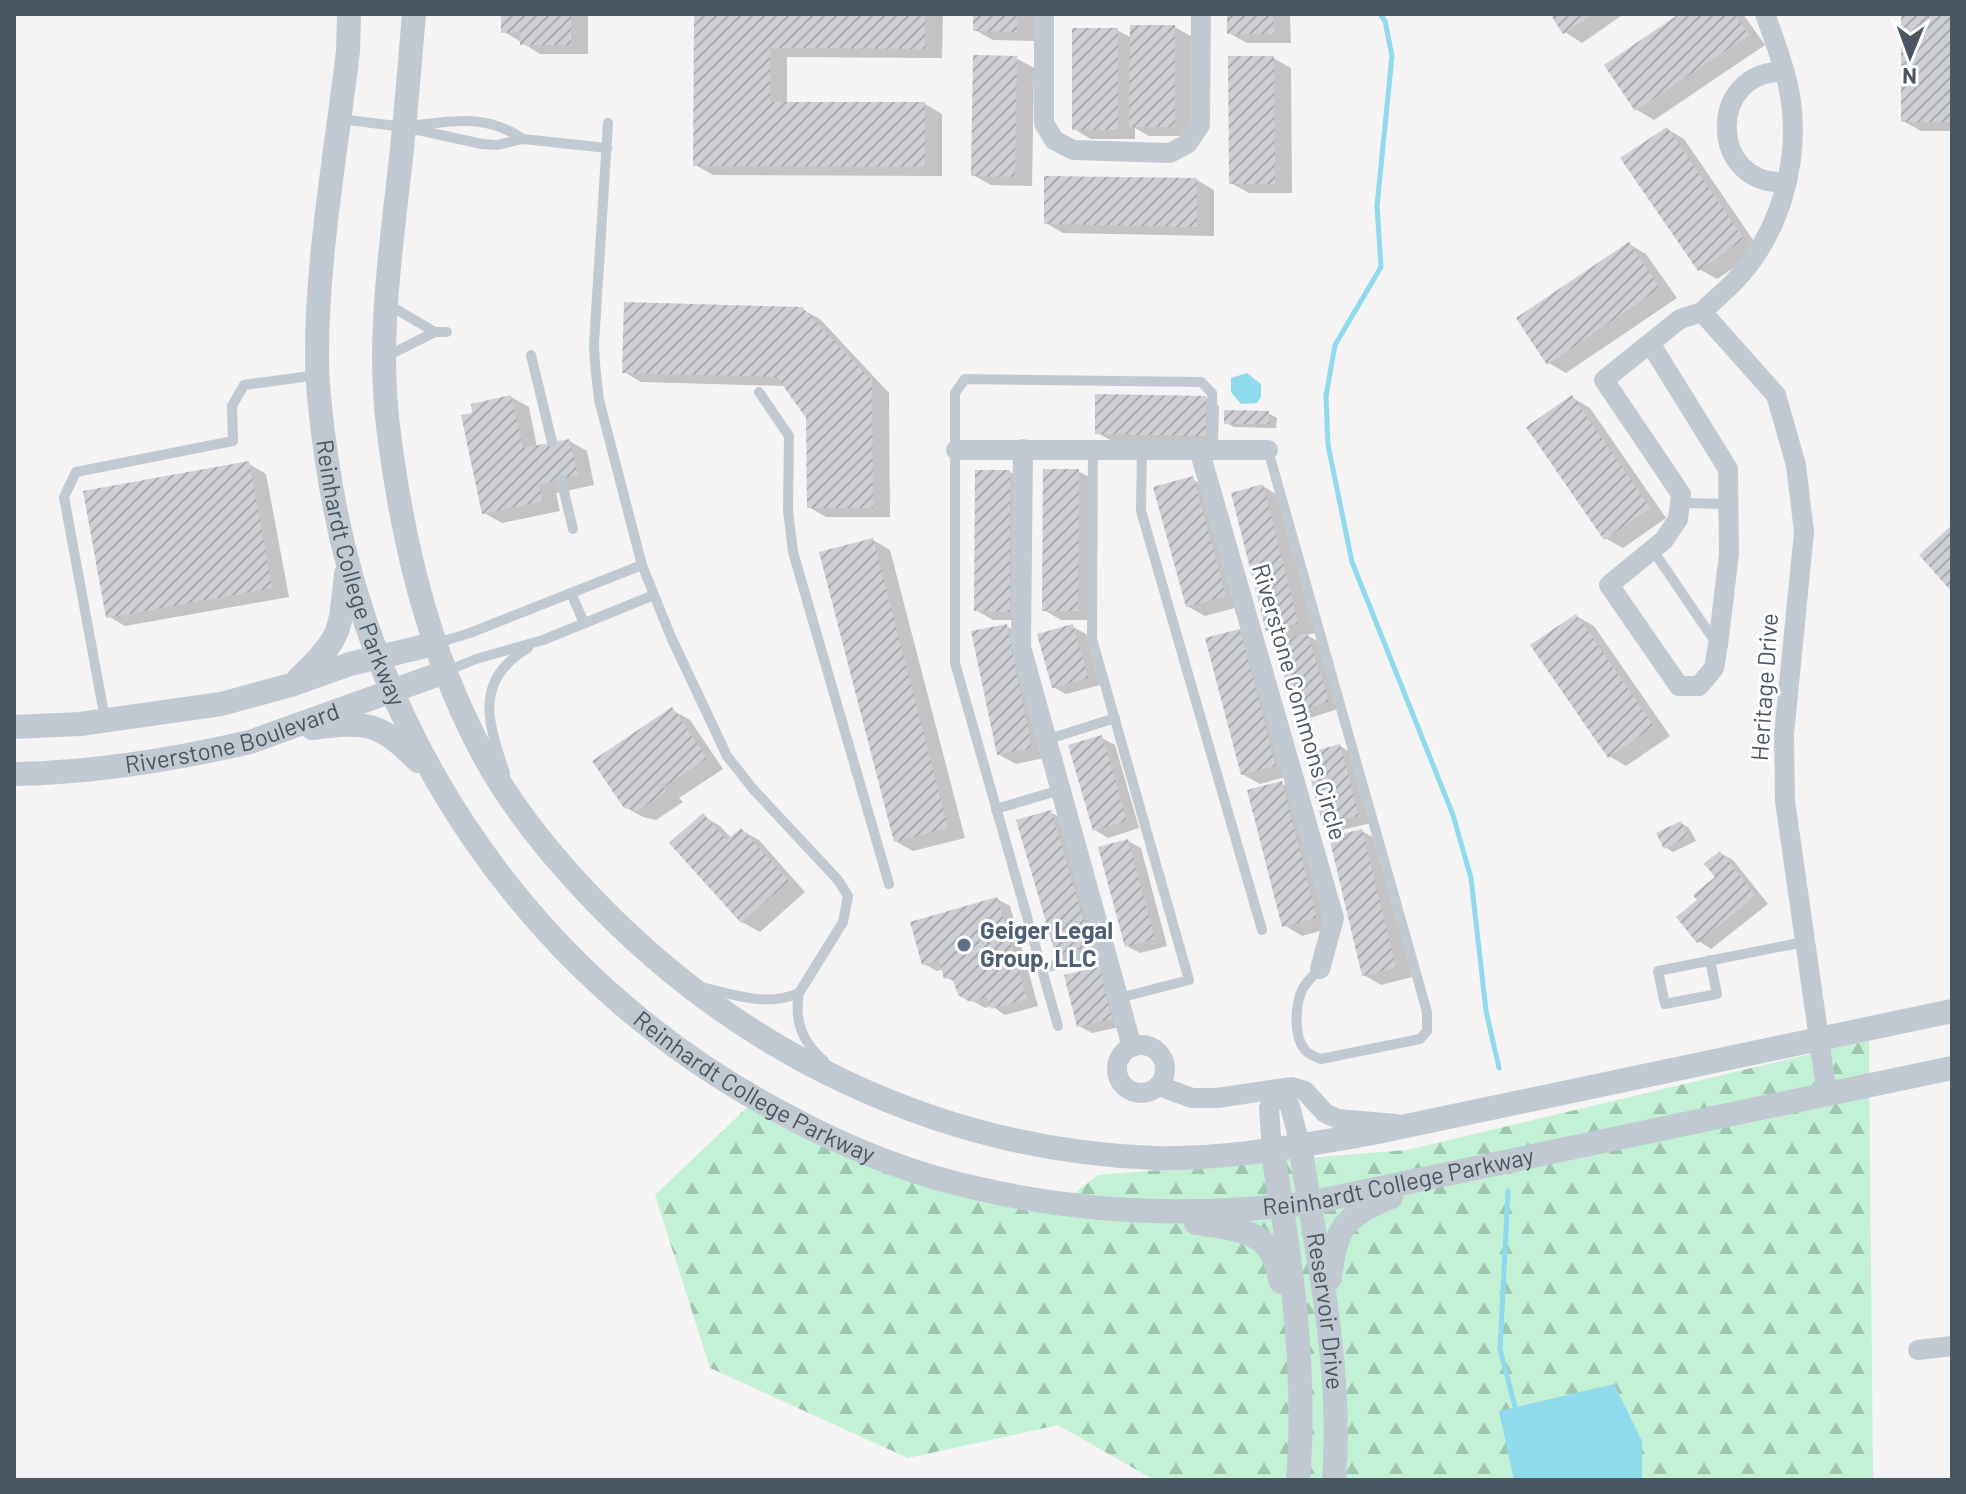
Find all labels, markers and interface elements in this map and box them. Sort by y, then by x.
north arrow [1870,16,1950,96]
text: N [1902,64,1917,90]
street label: Reinhardt College Parkway [311,437,413,710]
street label: Riverstone Commons Circle [1247,560,1354,843]
street label: Heritage Drive [1744,612,1783,762]
street label: Riverstone Boulevard [123,695,343,778]
place label: Geiger Legal Group, LLC [980,915,1113,972]
marker: Geiger Legal Group, LLC [955,936,973,954]
street label: Reinhardt College Parkway [628,1004,880,1168]
street label: Reinhardt College Parkway [1261,1140,1536,1221]
street label: Reservoir Drive [1302,1230,1350,1390]

